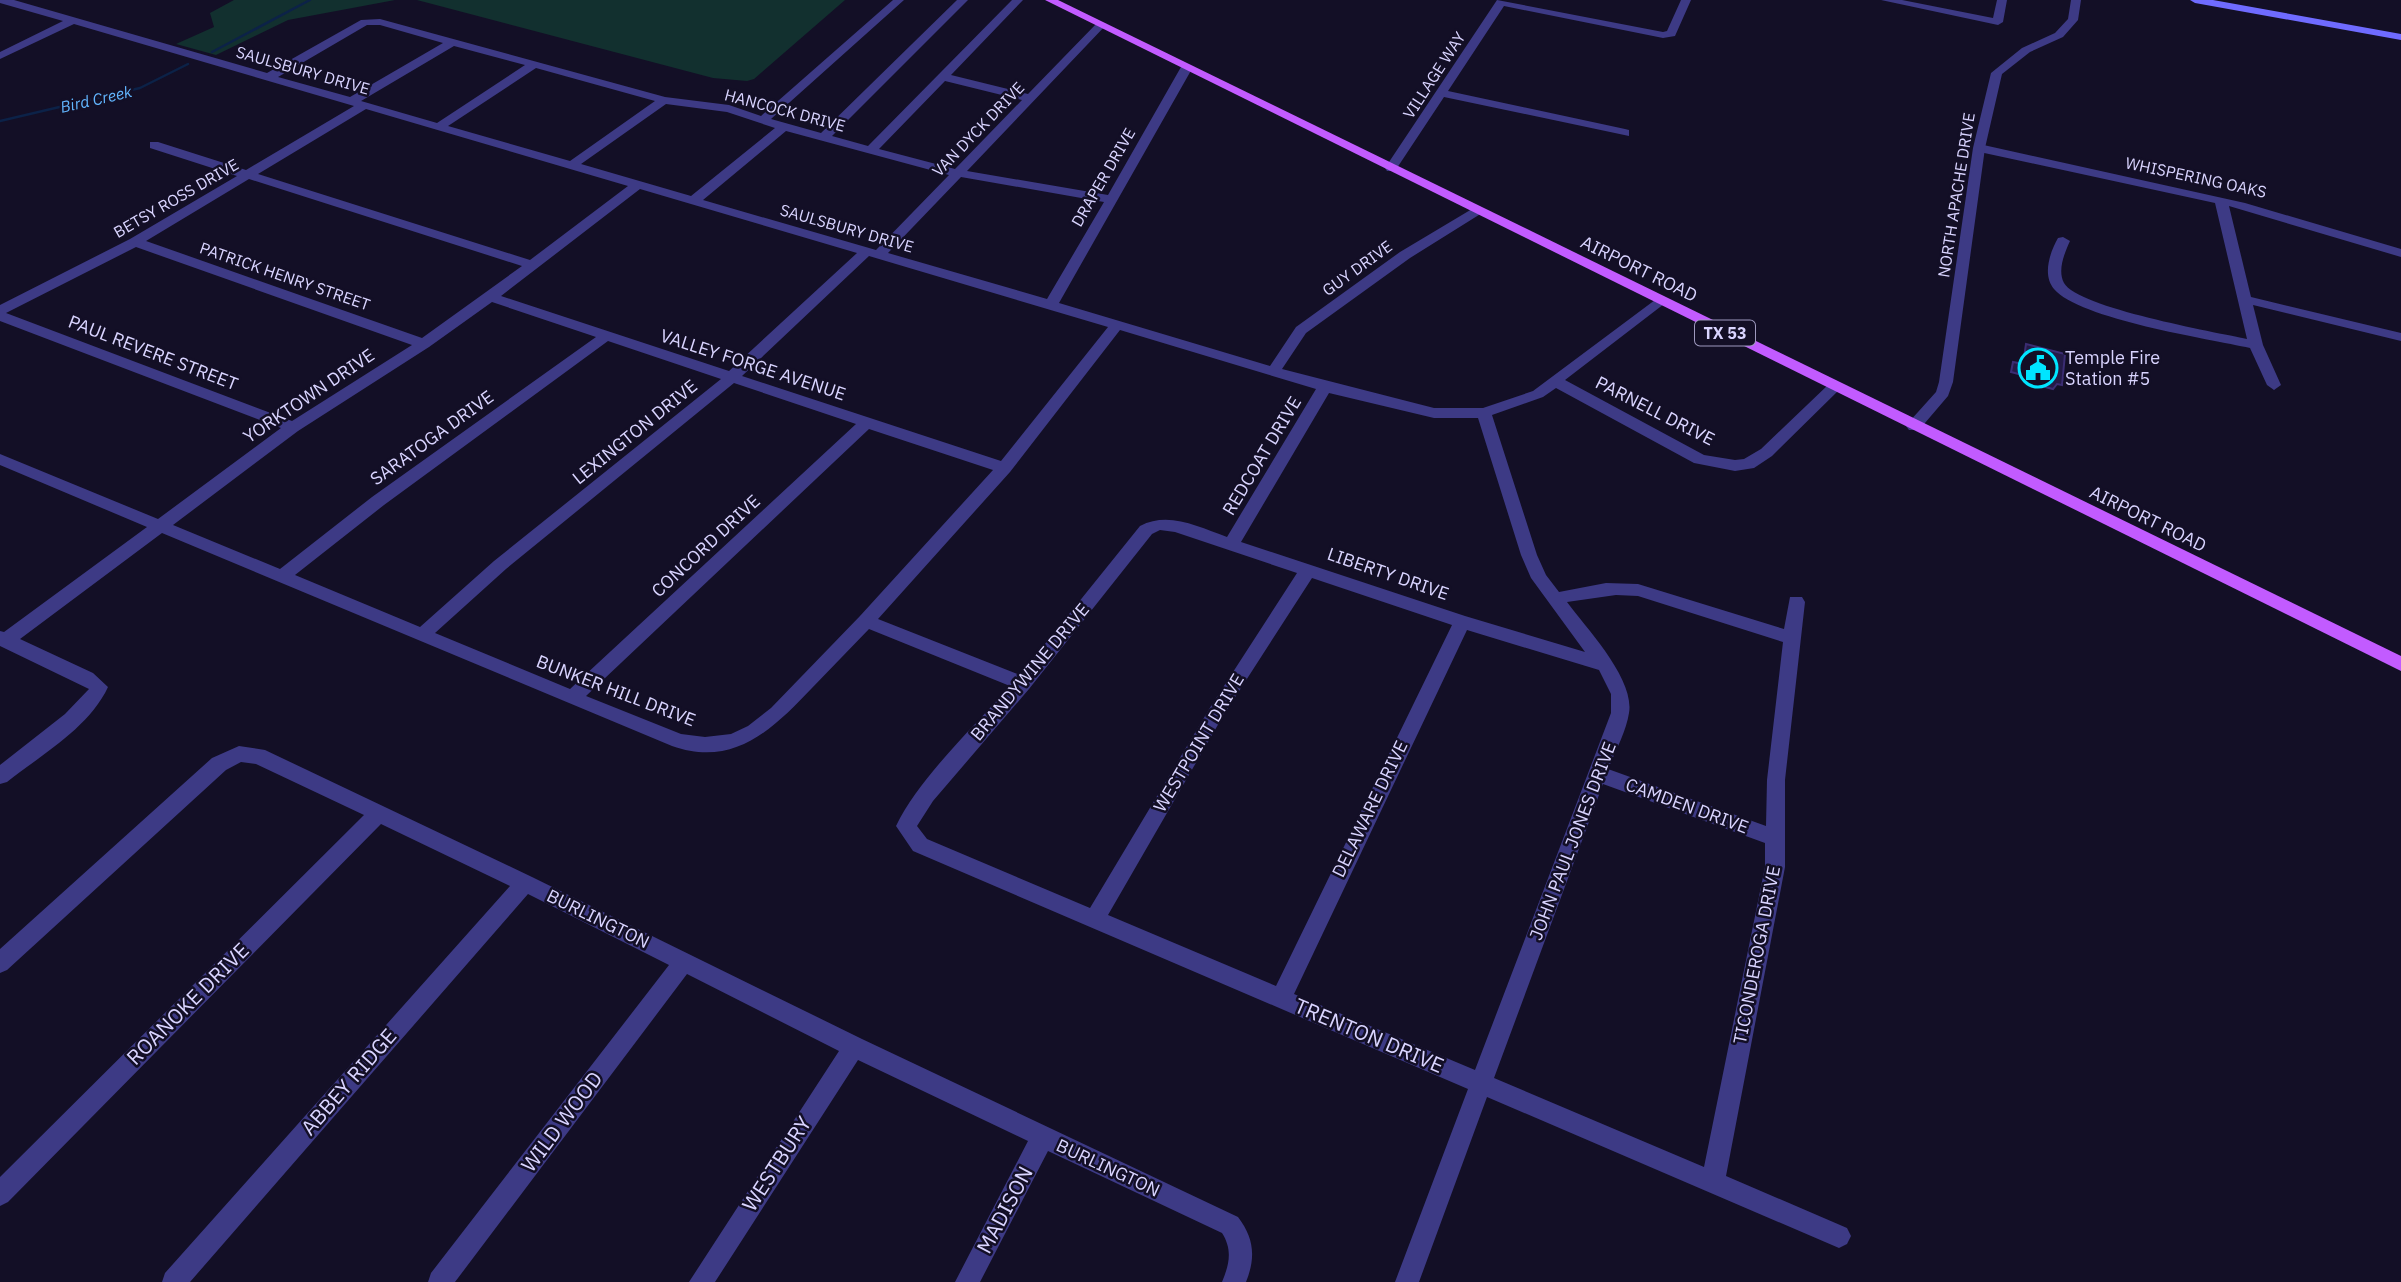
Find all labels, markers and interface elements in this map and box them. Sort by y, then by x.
street label: VILLAGE WAY [1398,27,1470,122]
street label: SAULSBURY DRIVE [234,41,372,99]
street label: VAN DYCK DRIVE [928,77,1028,181]
water label: Bird Creek [58,81,135,117]
street label: HANCOCK DRIVE [722,84,848,136]
street label: NORTH APACHE DRIVE [1933,111,1979,279]
street label: DRAPER DRIVE [1067,124,1139,230]
street label: WHISPERING OAKS [2124,152,2268,202]
street label: BETSY ROSS DRIVE [110,154,242,242]
street label: SAULSBURY DRIVE [778,199,916,257]
street label: AIRPORT ROAD [1577,230,1701,307]
street label: GUY DRIVE [1318,236,1396,300]
street label: PATRICK HENRY STREET [197,237,373,315]
street label: PAUL REVERE STREET [65,310,241,395]
road number: TX 53 [1695,320,1755,346]
street label: VALLEY FORGE AVENUE [658,324,849,405]
street label: YORKTOWN DRIVE [239,343,379,448]
place label: Temple Fire Station #5 [2065,346,2160,390]
public building icon: Temple Fire Station #5 [2017,347,2059,389]
street label: PARNELL DRIVE [1592,371,1719,451]
street label: LEXINGTON DRIVE [568,374,702,489]
street label: SARATOGA DRIVE [365,385,498,490]
street label: REDCOAT DRIVE [1217,392,1306,519]
street label: AIRPORT ROAD [2086,480,2210,557]
street label: CONCORD DRIVE [647,489,765,602]
street label: LIBERTY DRIVE [1324,542,1452,605]
street label: BRANDYWINE DRIVE [965,598,1094,745]
street label: BUNKER HILL DRIVE [533,650,699,732]
street label: WESTPOINT DRIVE [1148,669,1249,816]
street label: DELAWARE DRIVE [1326,737,1413,881]
street label: JOHN PAUL JONES DRIVE [1524,738,1621,943]
street label: CAMDEN DRIVE [1623,773,1752,838]
street label: TICONDEROGA DRIVE [1728,864,1785,1046]
street label: BURLINGTON [543,884,653,953]
street label: ROANOKE DRIVE [120,936,255,1071]
street label: TRENTON DRIVE [1290,991,1448,1079]
street label: ABBEY RIDGE [294,1022,402,1141]
street label: WILD WOOD [514,1065,608,1177]
street label: WESTBURY [735,1110,818,1216]
street label: BURLINGTON [1053,1134,1164,1202]
street label: MADISON [969,1161,1039,1258]

